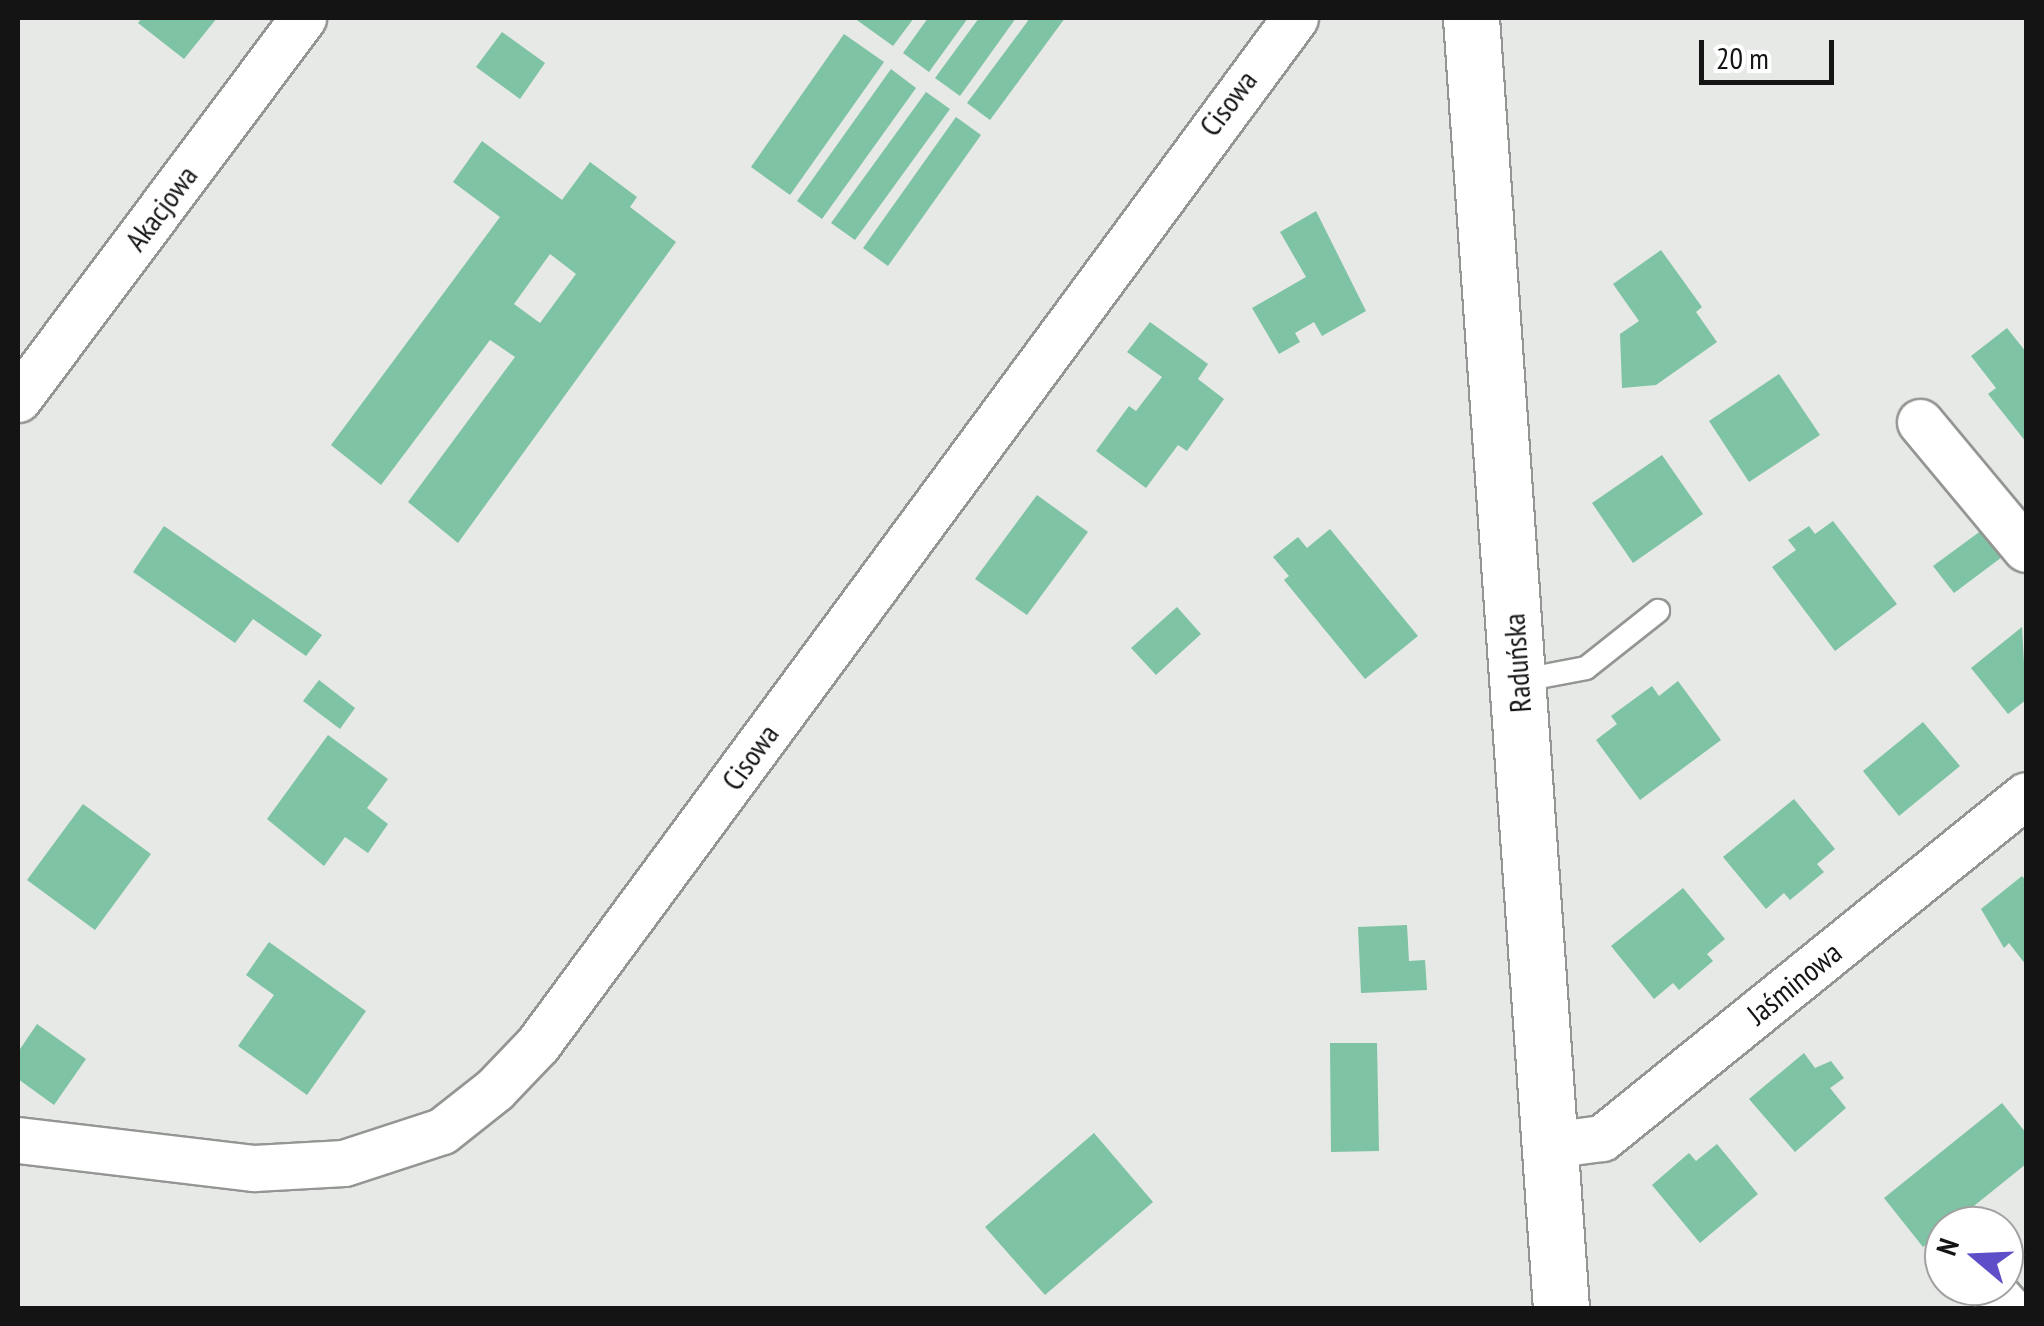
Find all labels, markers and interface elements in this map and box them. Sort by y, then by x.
scale bar [1704,20,1839,82]
text: 20 m [1716,38,1769,77]
street label: Cisowa [1192,63,1264,143]
street label: Akacjowa [117,158,205,258]
street label: Raduńska [1496,612,1538,714]
street label: Cisowa [714,717,786,797]
street label: Jaśminowa [1740,934,1848,1032]
north arrow [1924,1206,2024,1306]
text: N [1927,1234,1967,1260]

